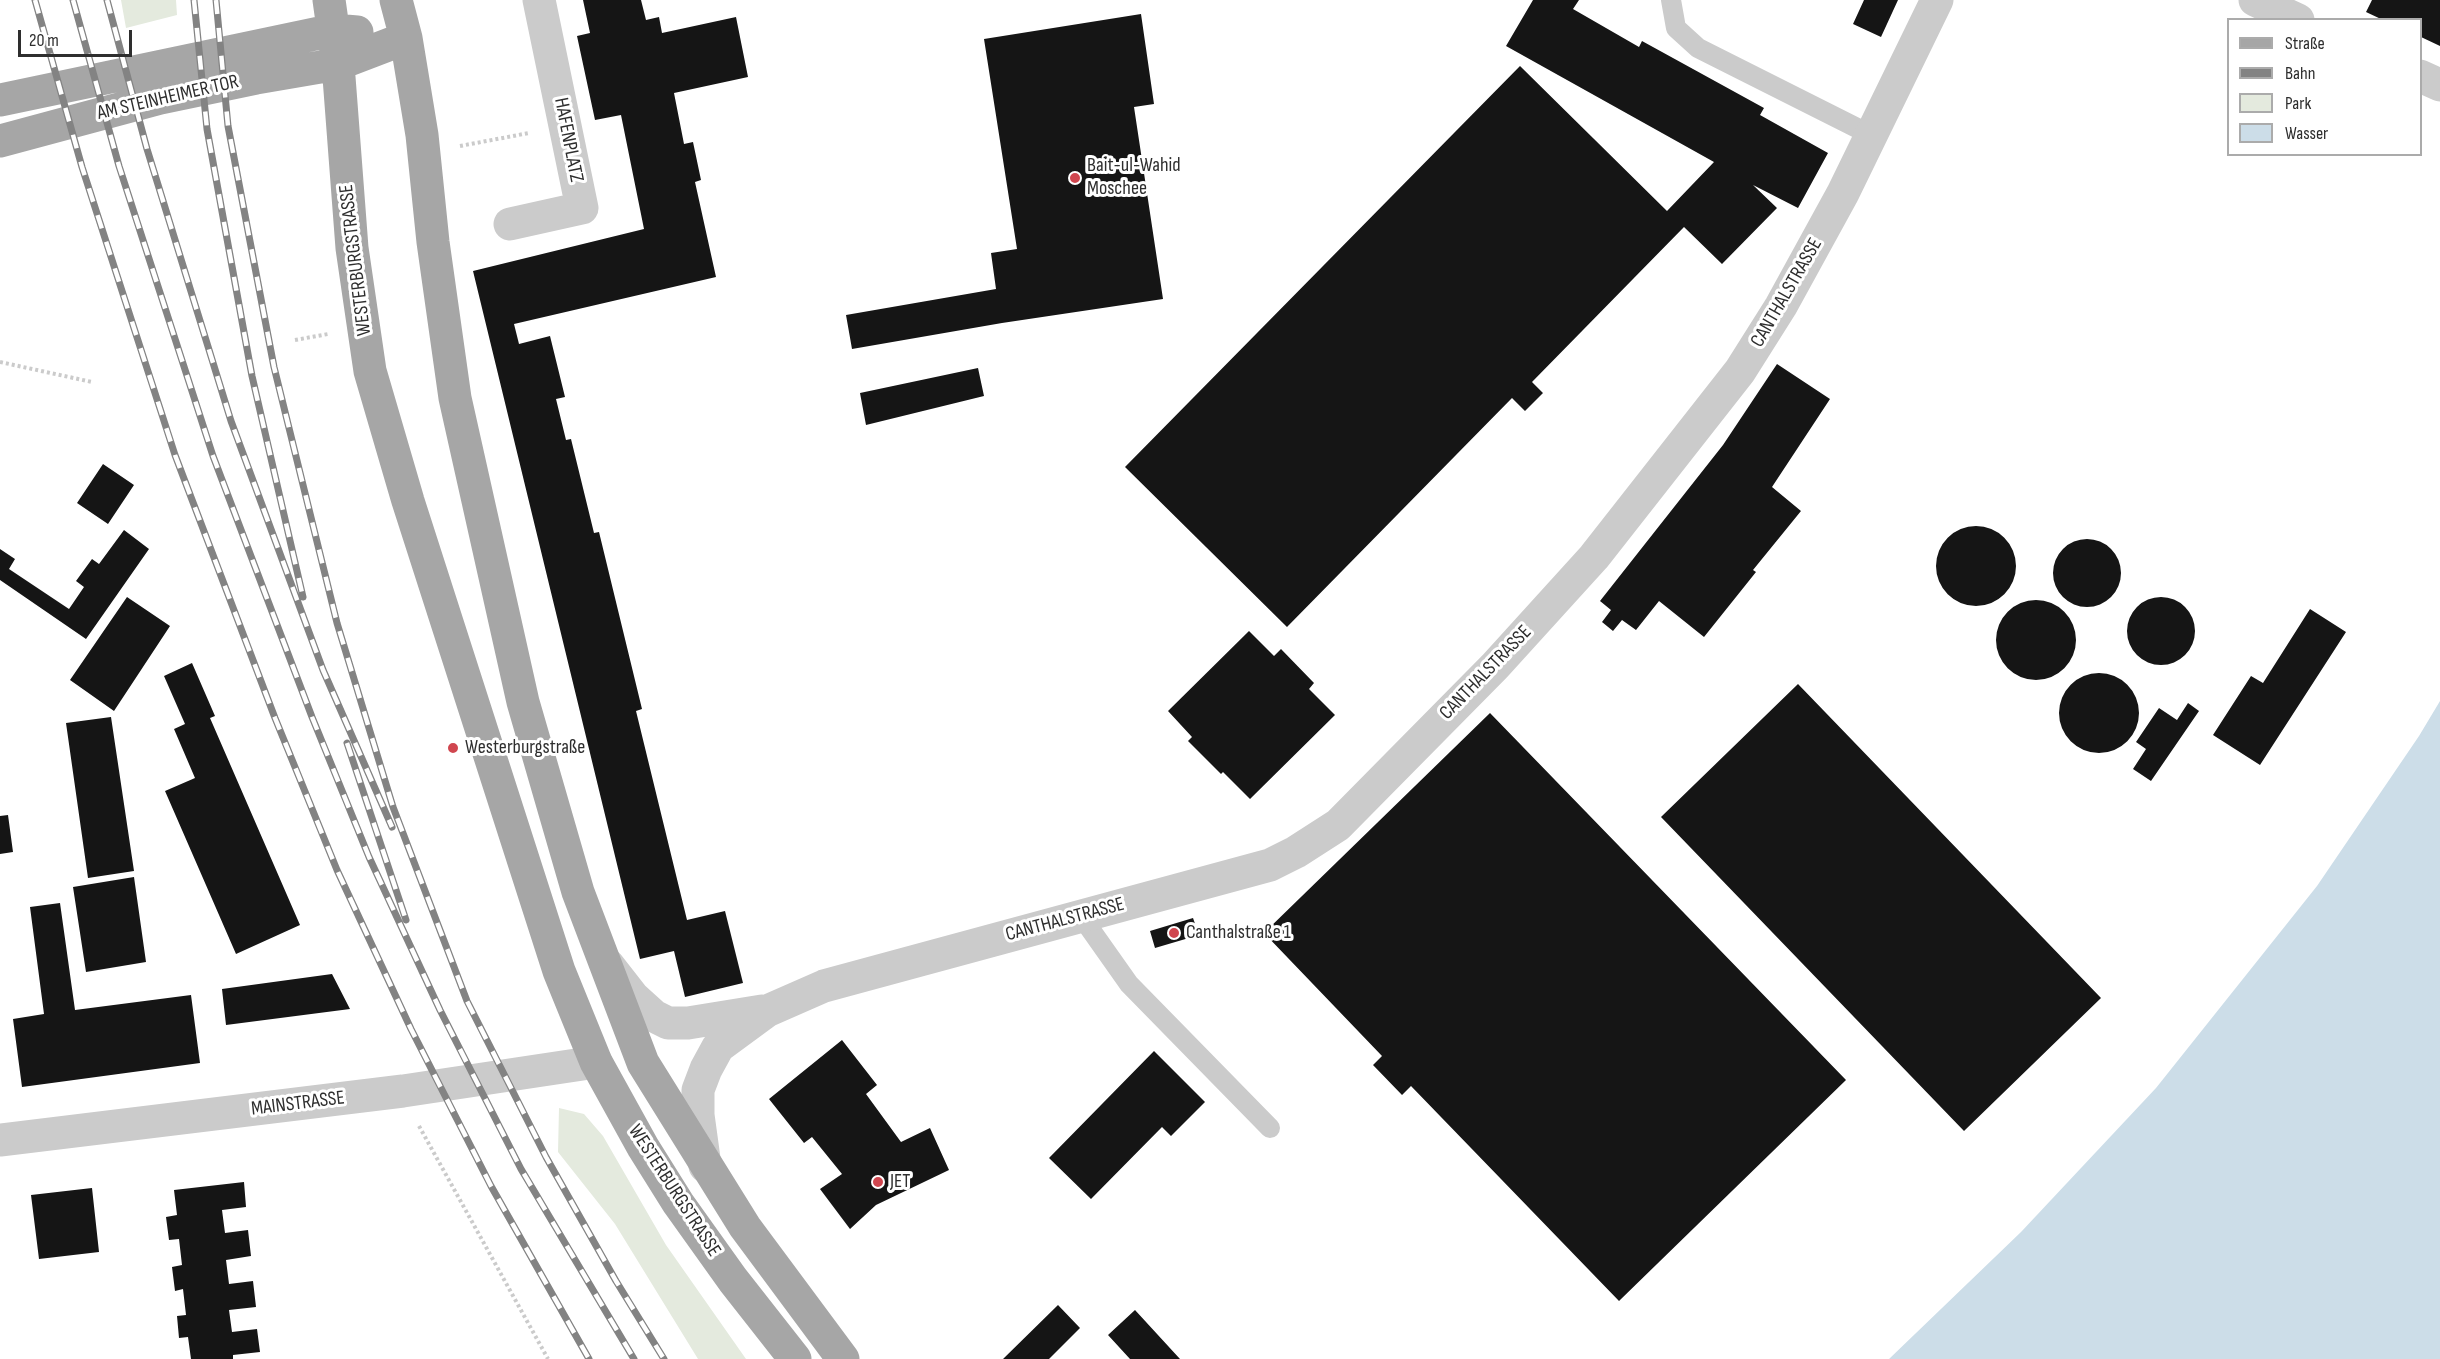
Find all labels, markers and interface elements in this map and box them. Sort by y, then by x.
scale bar [21,18,135,56]
legend [2227,18,2422,156]
text: 20 m [29,30,59,51]
text: Straße [2285,33,2325,54]
text: Bahn [2285,63,2315,84]
street label: AM STEINHEIMER TOR [95,70,241,126]
text: Park [2285,93,2311,114]
street label: HAFENPLATZ [548,96,588,184]
text: Wasser [2285,123,2328,144]
place label: Bait-ul-Wahid Moschee [1087,154,1181,201]
marker: Bait-ul-Wahid Moschee [1068,171,1082,185]
street label: WESTERBURGSTRASSE [335,183,377,337]
street label: CANTHALSTRASSE [1746,234,1828,352]
street label: CANTHALSTRASSE [1435,621,1537,725]
place label: Westerburgstraße [465,736,585,760]
marker: Westerburgstraße [446,741,460,755]
street label: CANTHALSTRASSE [1003,893,1127,947]
place label: Canthalstraße 1 [1186,921,1291,945]
marker: Canthalstraße 1 [1167,926,1181,940]
street label: MAINSTRASSE [250,1086,346,1122]
street label: WESTERBURGSTRASSE [622,1121,726,1261]
place label: JET [890,1170,910,1194]
marker: JET [871,1175,885,1189]

